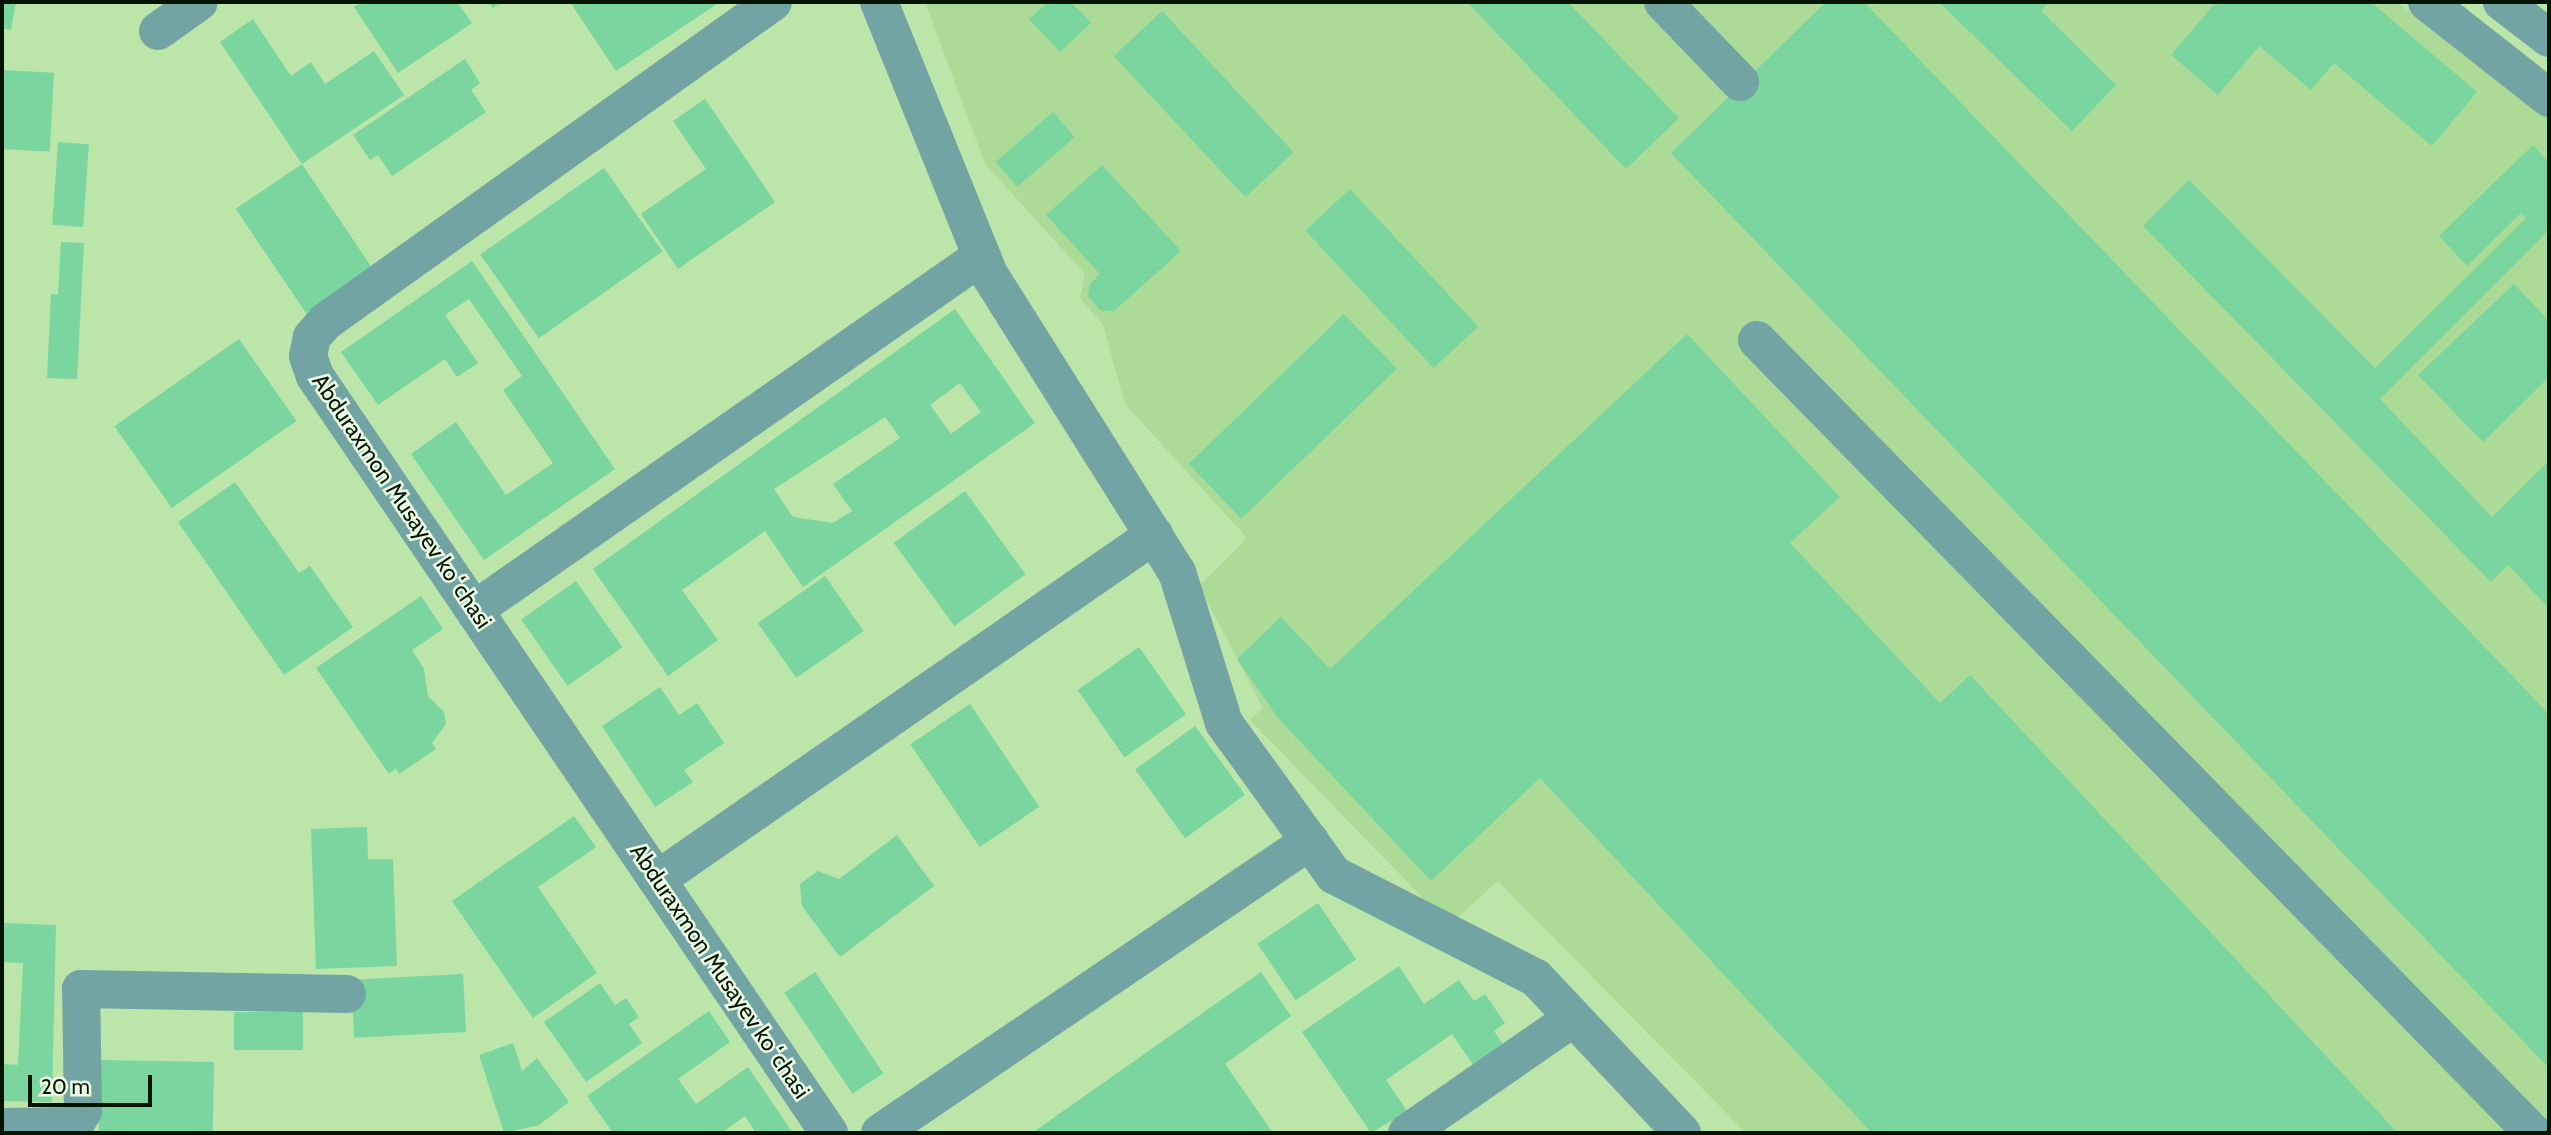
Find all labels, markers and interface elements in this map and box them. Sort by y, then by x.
street label: Abduraxmon Musayev koʻchasi [306,368,498,634]
street label: Abduraxmon Musayev koʻchasi [624,838,816,1104]
scale bar [32,1062,156,1106]
text: 20 m [41,1074,90,1099]

